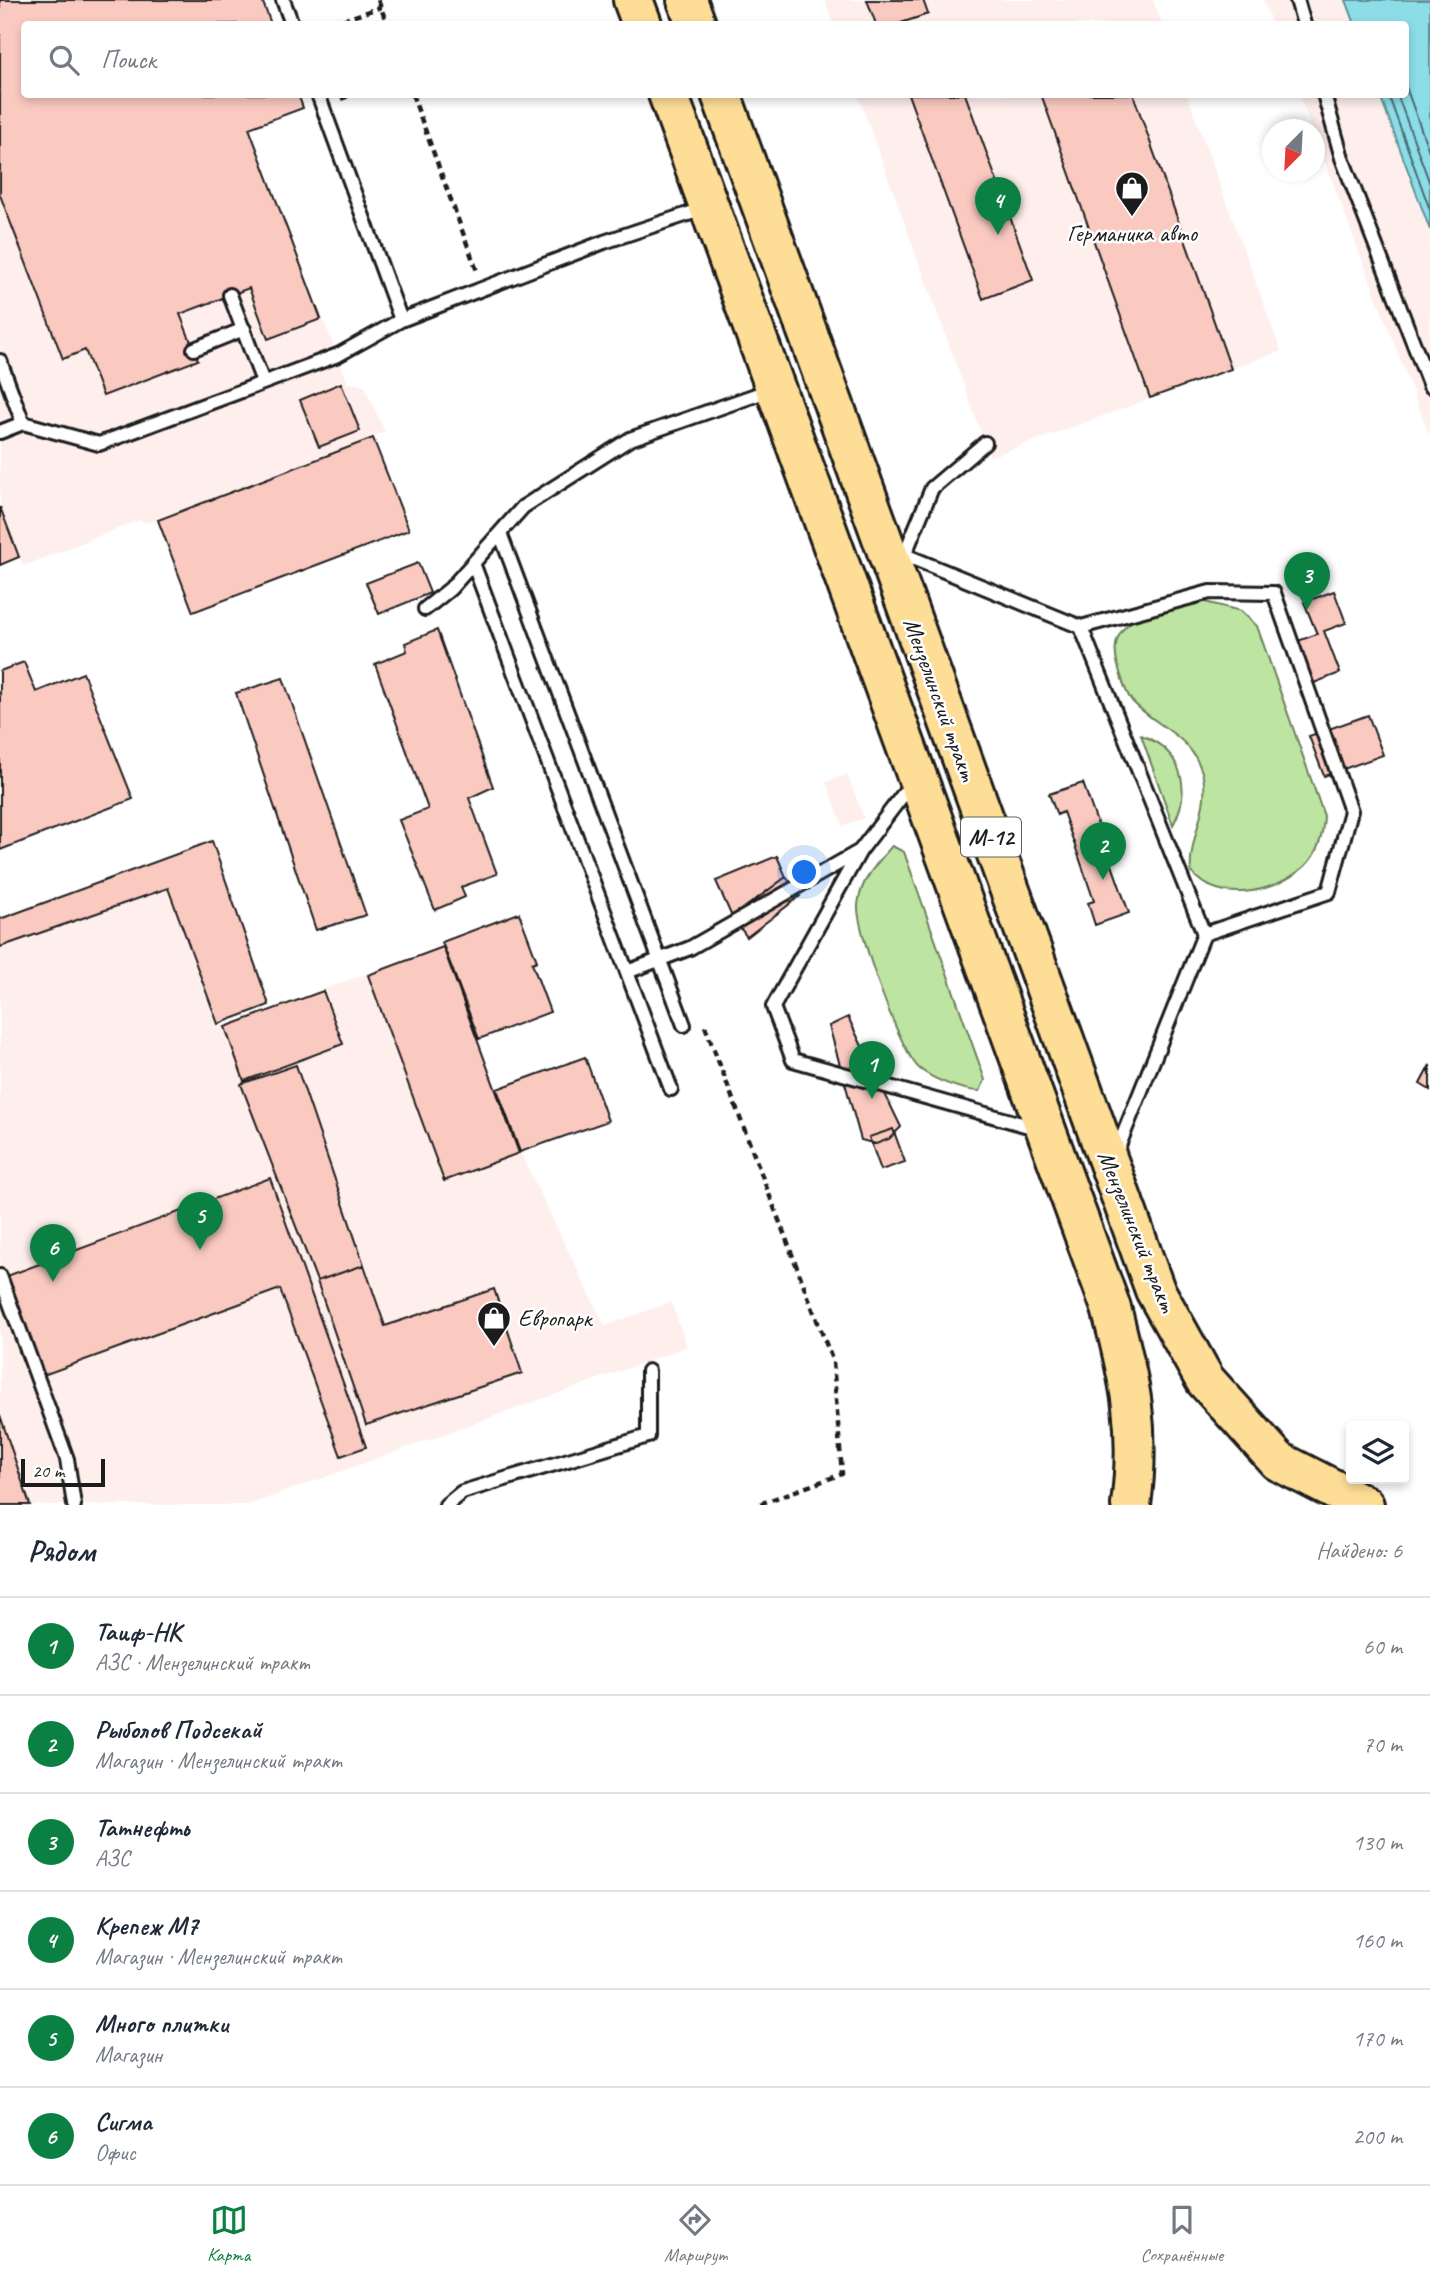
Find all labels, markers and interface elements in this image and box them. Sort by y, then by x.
search box [21,21,1409,98]
icon: search [45,41,83,79]
text: Поиск [101,43,156,76]
north arrow [1262,119,1325,182]
shop icon: Германика авто [1113,169,1151,218]
pin: 4 [975,177,1021,235]
place label: Германика авто [1067,218,1199,248]
pin: 3 [1284,552,1330,610]
street label: Мензелинский тракт [897,614,984,786]
road number: М-12 [961,818,1021,856]
pin: 2 [1080,822,1126,880]
your location [787,855,821,889]
pin: 1 [849,1041,895,1099]
street label: Мензелинский тракт [1091,1146,1184,1318]
pin: 5 [177,1192,223,1250]
pin: 6 [30,1224,76,1282]
shop icon: Европарк [475,1299,513,1348]
place label: Европарк [518,1303,594,1333]
map controls [1346,1421,1409,1484]
button: layers [1346,1421,1409,1484]
scale bar [21,1456,105,1488]
text: 20 m [32,1459,64,1483]
text: Рядом [28,1532,95,1570]
text: Найдено: 6 [1316,1536,1402,1565]
text: Таиф-НК [95,1615,181,1648]
text: 1 [46,1632,56,1661]
text: 60 m [1363,1632,1402,1661]
text: АЗС · Мензелинский тракт [95,1648,309,1677]
text: Рыболов Подсекай [95,1713,262,1746]
text: 2 [46,1730,56,1759]
text: 70 m [1363,1730,1402,1759]
text: Магазин · Мензелинский тракт [95,1746,341,1775]
text: Татнефть [95,1811,189,1844]
text: 3 [46,1828,56,1857]
text: 130 m [1353,1828,1402,1857]
text: АЗС [95,1844,130,1873]
text: Крепеж М7 [95,1909,198,1942]
text: 4 [46,1926,56,1955]
text: 160 m [1353,1926,1402,1955]
text: Магазин · Мензелинский тракт [95,1942,341,1971]
text: Много плитки [95,2007,228,2040]
text: 5 [46,2024,56,2053]
text: 170 m [1353,2024,1402,2053]
text: Магазин [95,2040,162,2069]
text: Сигма [95,2105,152,2138]
text: 6 [46,2122,56,2151]
text: 200 m [1353,2122,1402,2151]
text: Офис [95,2138,135,2167]
tab: Карта [207,2201,250,2267]
tab: Маршрут [664,2201,727,2267]
tab: Сохранённые [1141,2201,1223,2267]

